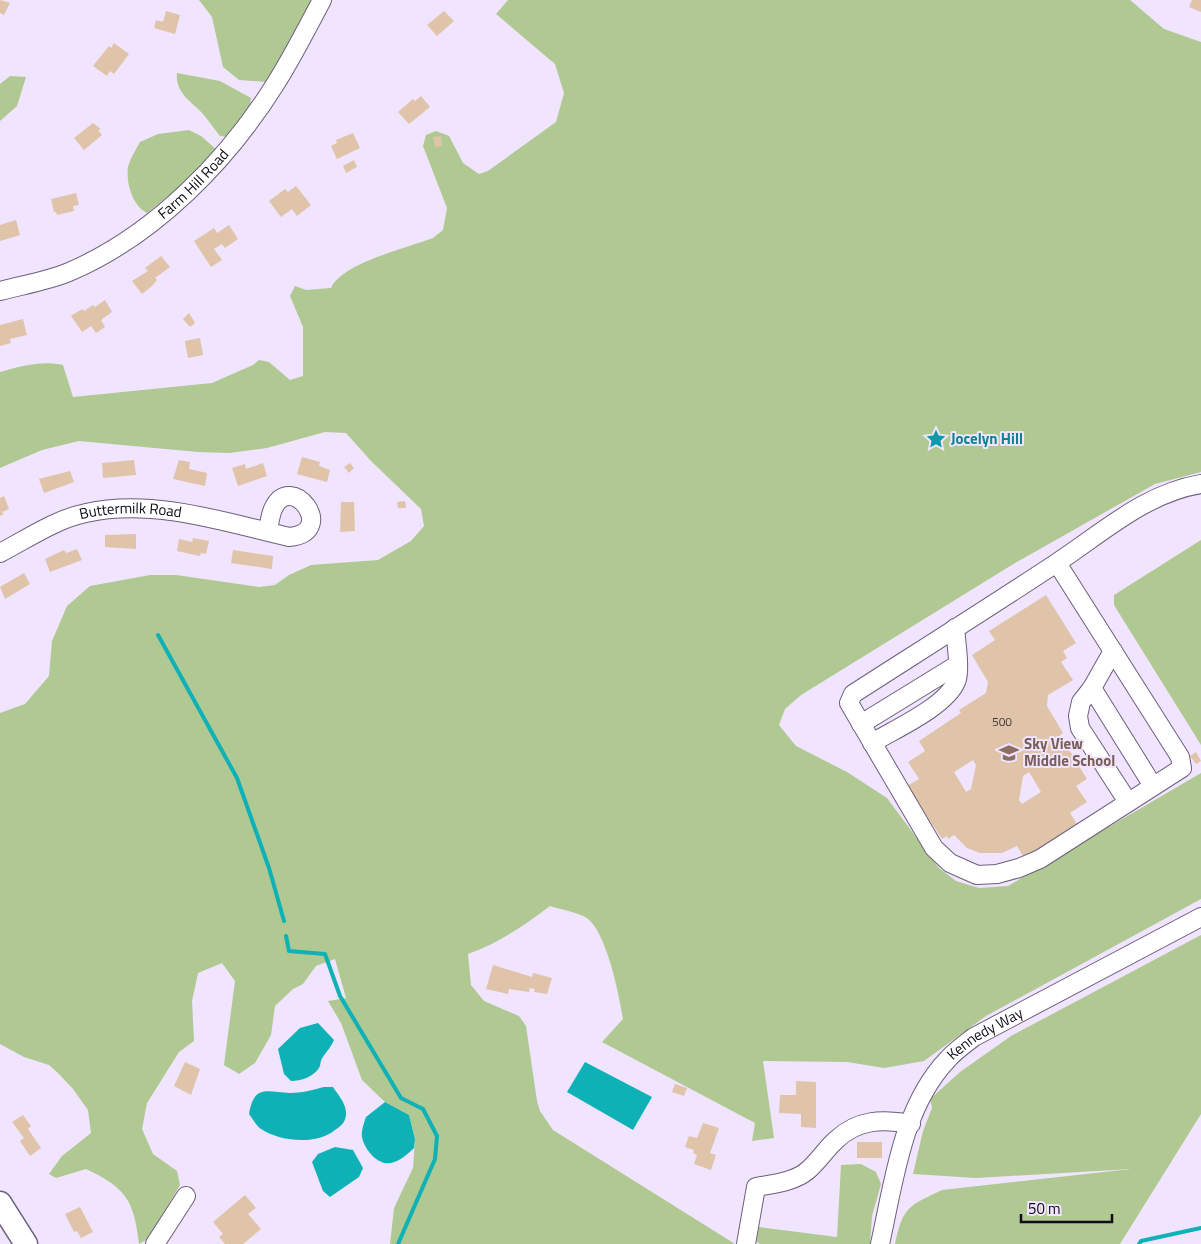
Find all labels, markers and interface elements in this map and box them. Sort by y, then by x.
street label: Farm Hill Road [152,144,234,224]
place label: Jocelyn Hill [951,427,1023,450]
place icon: Jocelyn Hill [925,428,947,450]
street label: Buttermilk Road [77,496,183,525]
house number: 500 [992,712,1012,731]
place label: Sky View Middle School [1024,732,1115,772]
school or university icon: Sky View Middle School [998,742,1020,764]
street label: Kennedy Way [941,1001,1027,1065]
scale bar [1021,1192,1112,1224]
text: 50 m [1028,1197,1061,1220]

